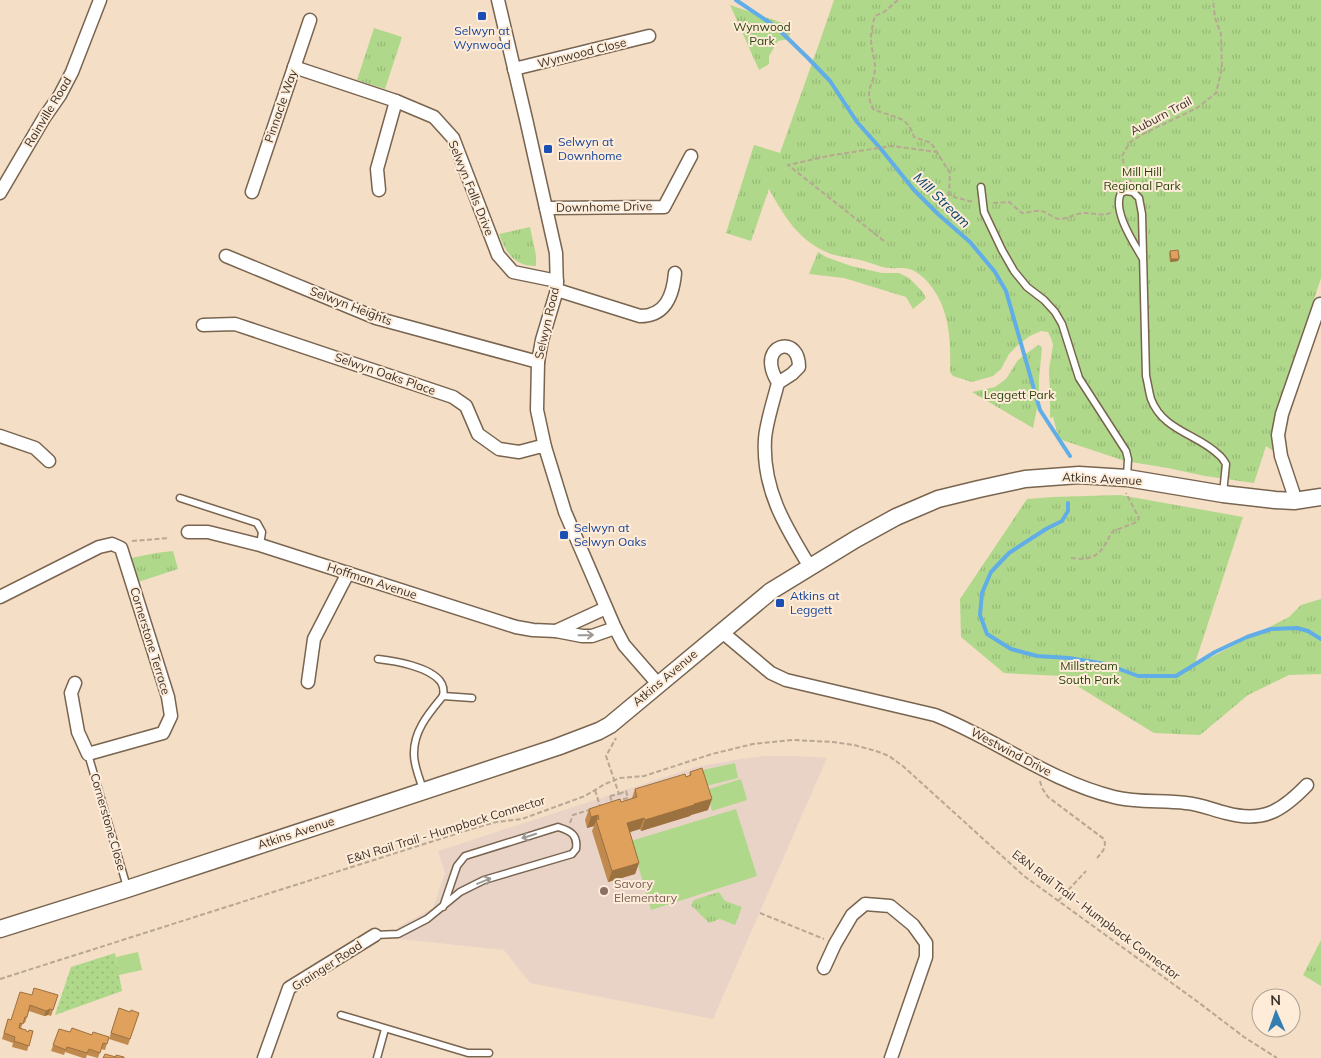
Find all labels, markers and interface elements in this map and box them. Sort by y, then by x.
marker: Selwyn at Wynwood [476,10,488,22]
park label: Wynwood Park [733,19,791,48]
place label: Selwyn at Wynwood [453,23,511,52]
street label: Wynwood Close [536,34,628,71]
street label: Pinnacle Way [261,67,300,144]
street label: Rainville Road [21,74,74,150]
street label: Auburn Trail [1127,93,1194,138]
place label: Selwyn at Downhome [558,134,622,163]
street label: Selwyn Falls Drive [446,138,497,238]
marker: Selwyn at Downhome [542,143,554,155]
park label: Mill Hill Regional Park [1103,164,1181,193]
water label: Mill Stream [910,168,974,232]
street label: Downhome Drive [556,198,652,215]
street label: Selwyn Heights [308,283,395,328]
street label: Selwyn Road [531,285,562,360]
street label: Selwyn Oaks Place [333,349,438,398]
park label: Leggett Park [984,387,1055,402]
street label: Atkins Avenue [1062,469,1142,488]
place label: Selwyn at Selwyn Oaks [574,520,647,549]
marker: Selwyn at Selwyn Oaks [558,529,570,541]
street label: Hoffman Avenue [325,559,419,602]
street label: Cornerstone Terrace [127,585,174,696]
place label: Atkins at Leggett [790,588,839,617]
marker: Atkins at Leggett [774,597,786,609]
one-way arrow [578,630,594,640]
street label: Atkins Avenue [629,646,700,709]
park label: Millstream South Park [1059,658,1120,687]
street label: Westwind Drive [968,724,1054,779]
street label: Cornerstone Close [87,771,130,872]
street label: E&N Rail Trail - Humpback Connector [345,792,547,867]
street label: Atkins Avenue [256,813,336,852]
one-way arrow [522,832,537,841]
street label: E&N Rail Trail - Humpback Connector [1009,846,1184,983]
one-way arrow [476,876,491,885]
place label: Savory Elementary [614,876,678,905]
marker: Savory Elementary [598,885,610,897]
street label: Grainger Road [289,937,365,994]
north arrow [1251,988,1301,1038]
text: N [1270,991,1281,1009]

